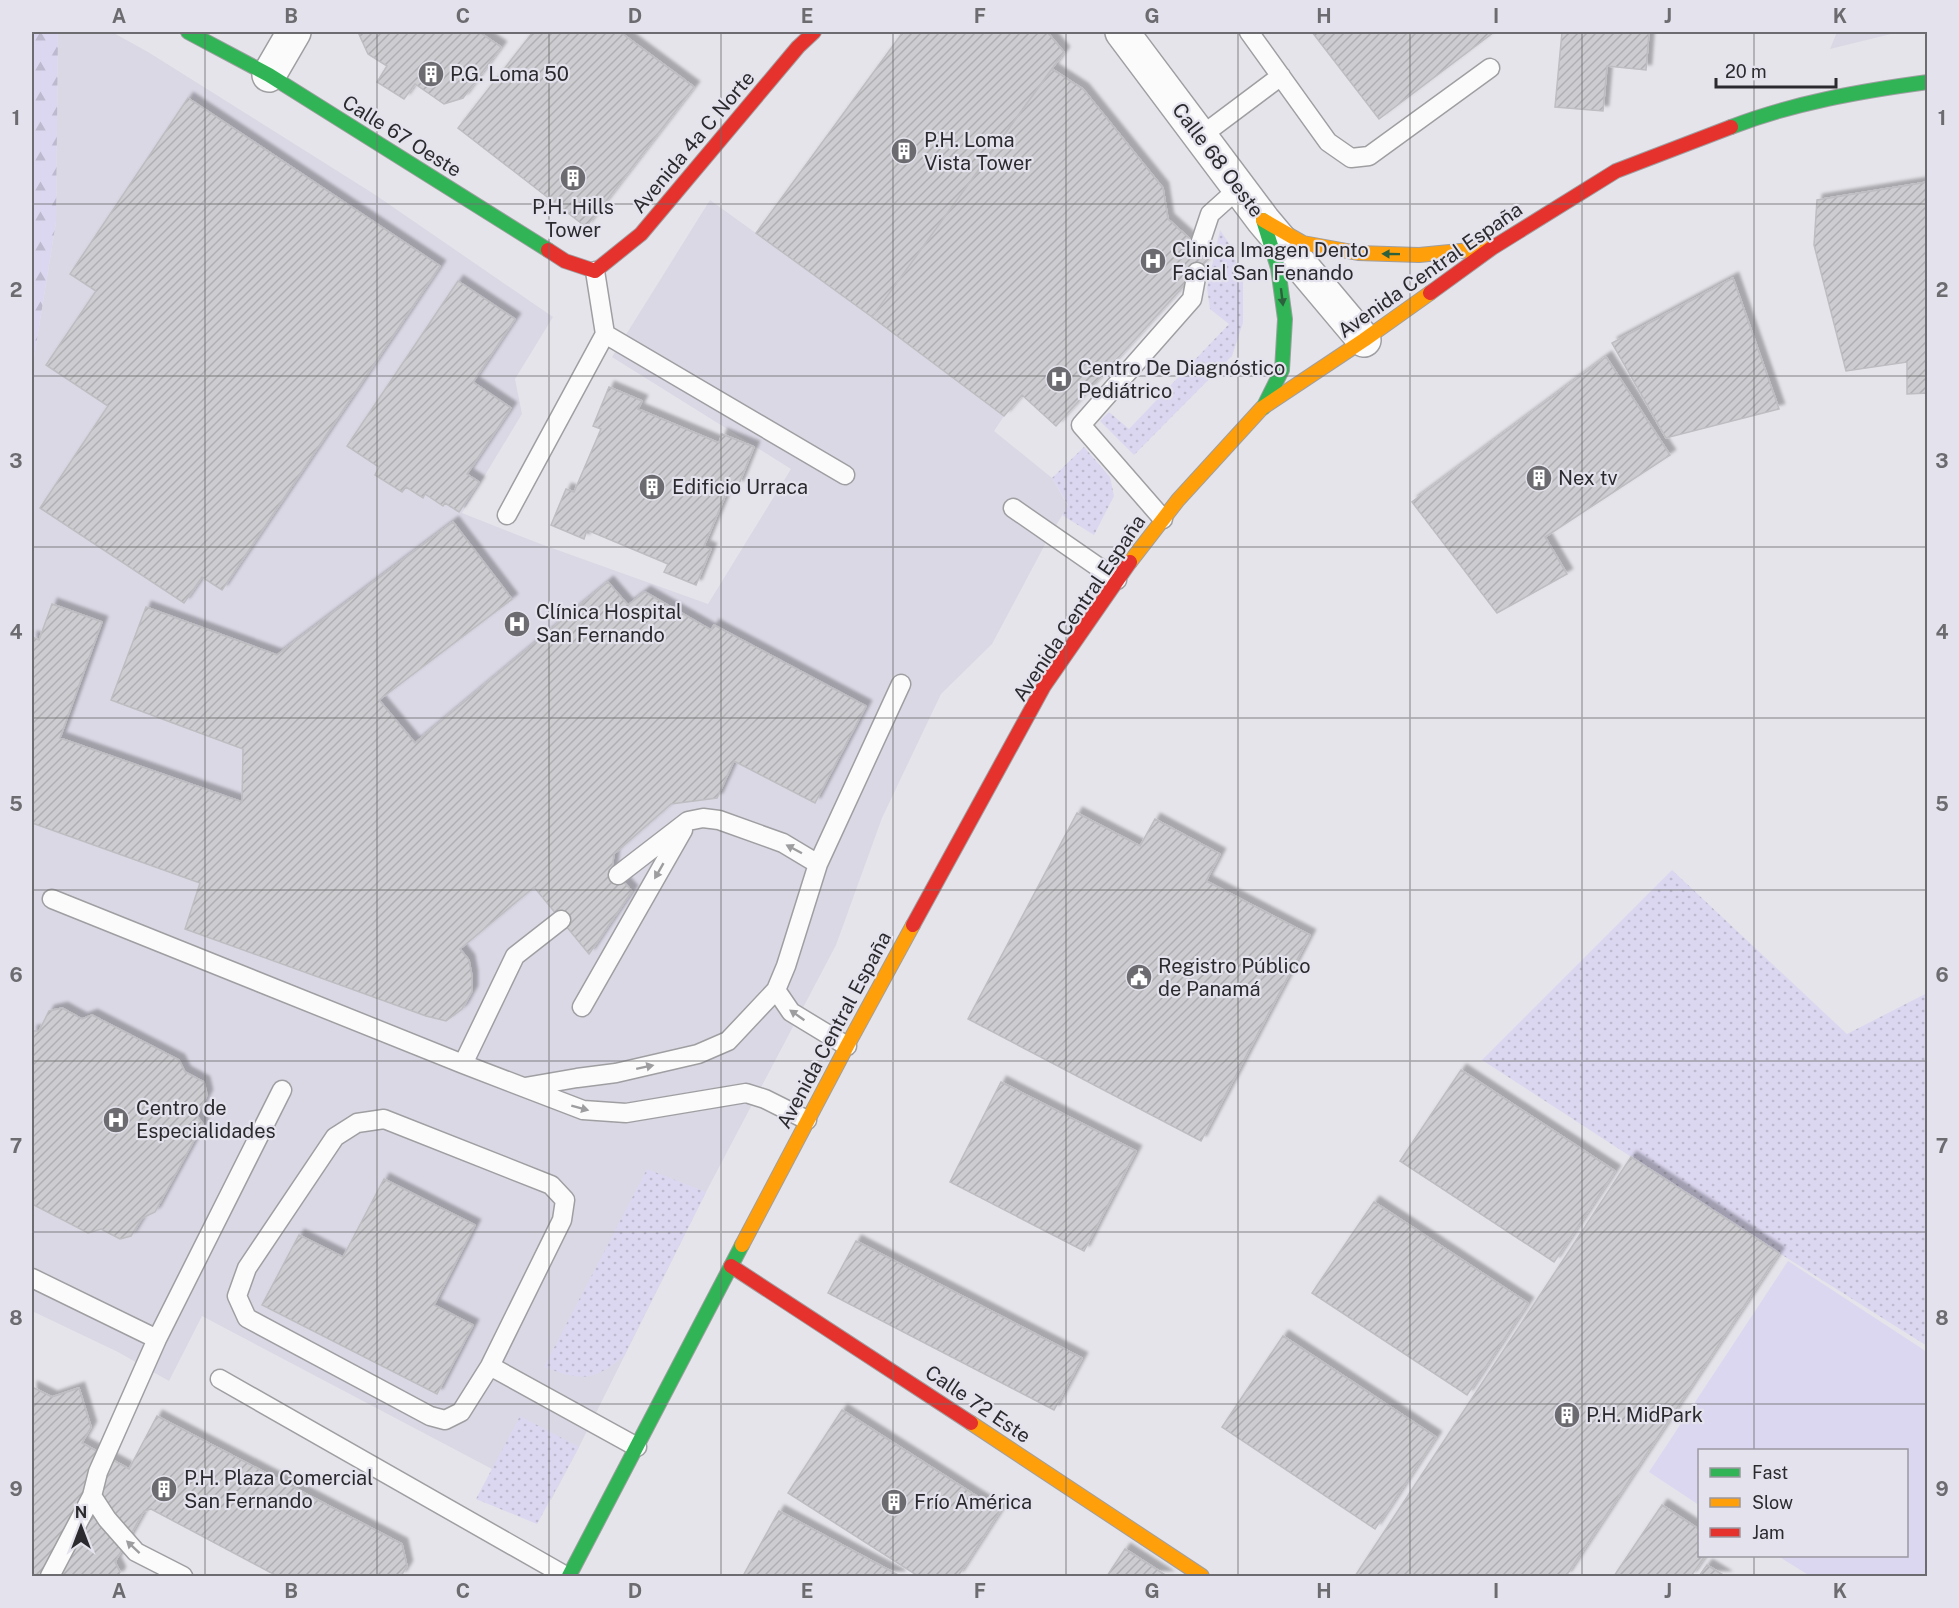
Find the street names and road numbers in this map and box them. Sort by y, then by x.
street label: Avenida 4a C Norte [627,66,759,218]
street label: Calle 67 Oeste [338,90,466,182]
street label: Calle 68 Oeste [1167,98,1269,222]
street label: Avenida Central España [1333,197,1527,343]
street label: Avenida Central España [1008,510,1150,706]
street label: Avenida Central España [772,927,896,1133]
street label: Calle 72 Este [921,1360,1035,1448]

